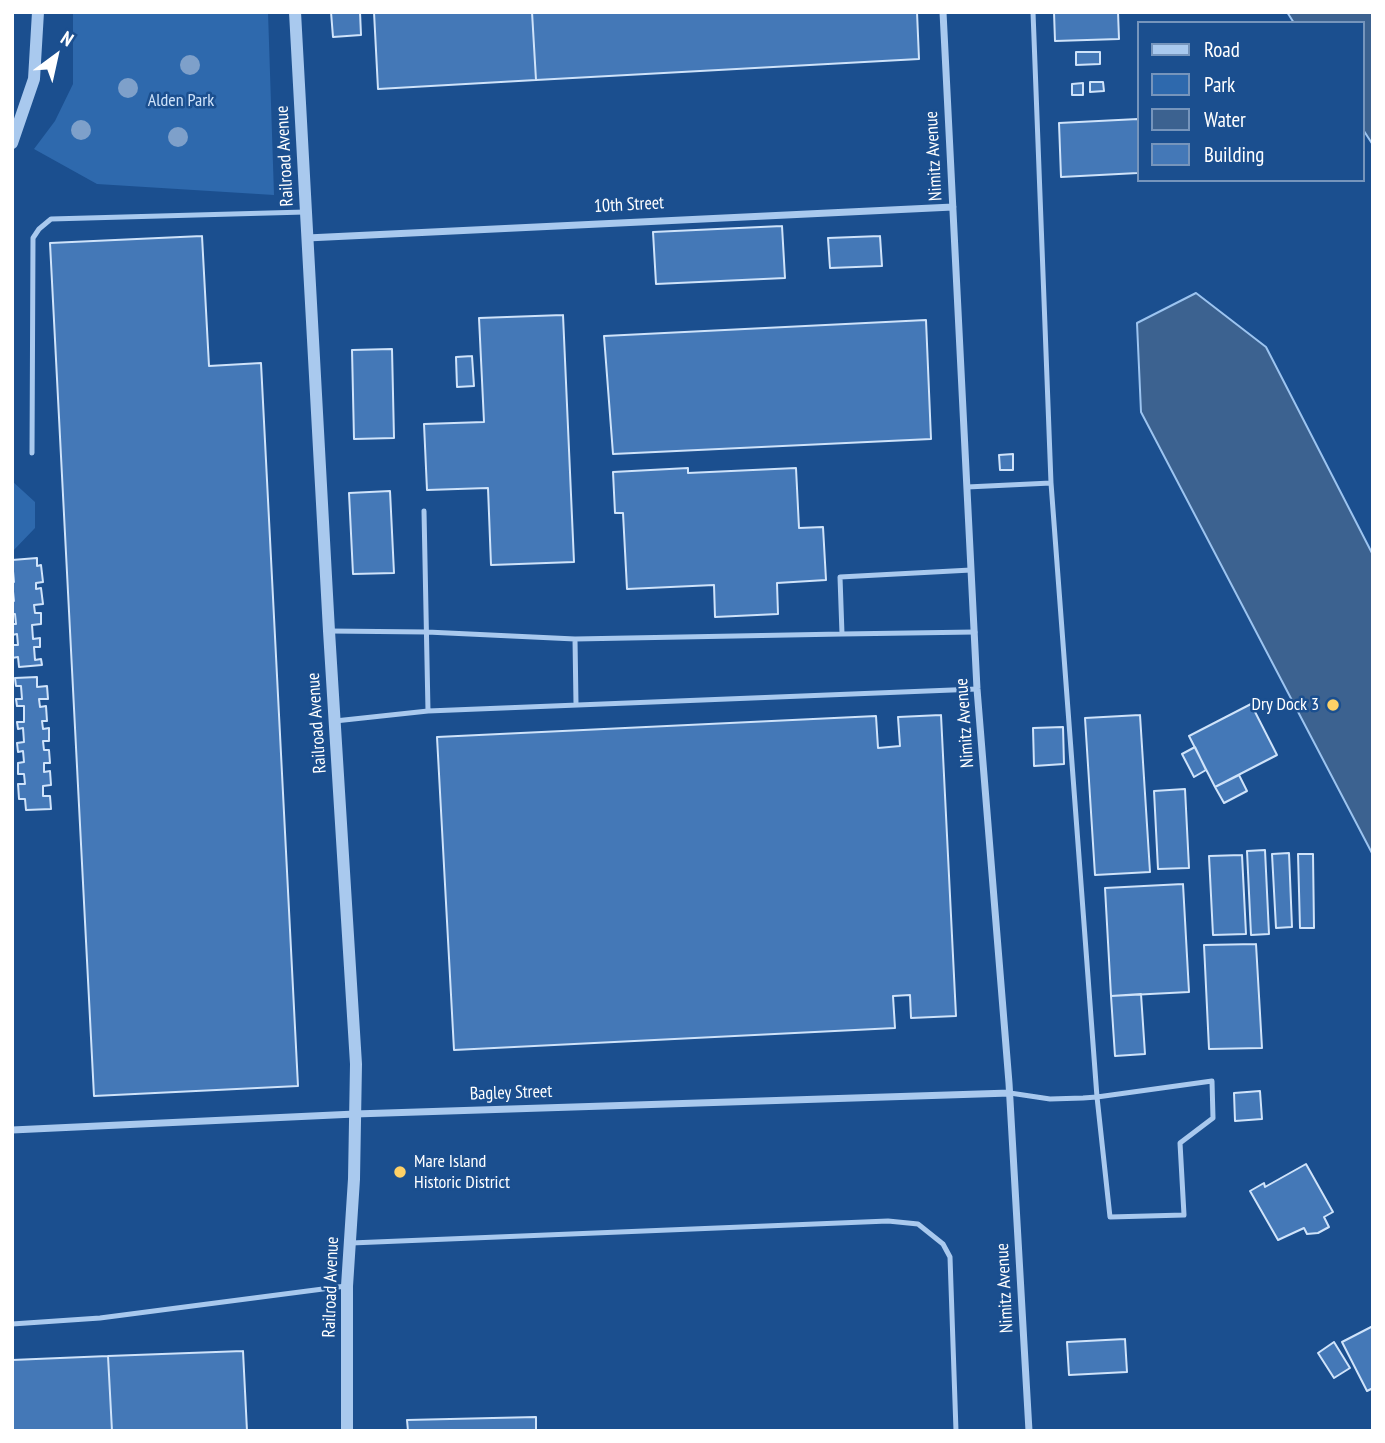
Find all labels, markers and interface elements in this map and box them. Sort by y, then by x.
north arrow [21,21,91,91]
legend [1136,21,1364,182]
text: N [57,26,78,51]
text: Road [1204,36,1240,63]
text: Park [1204,71,1235,98]
park label: Alden Park [148,90,214,112]
street label: Railroad Avenue [272,105,298,207]
text: Water [1204,106,1246,133]
street label: Nimitz Avenue [921,111,947,201]
text: Building [1204,141,1264,168]
street label: 10th Street [593,192,665,218]
street label: Railroad Avenue [303,672,331,774]
street label: Nimitz Avenue [951,677,979,769]
place label: Dry Dock 3 [1252,694,1319,716]
marker: Dry Dock 3 [1325,697,1341,713]
street label: Bagley Street [469,1081,553,1105]
place label: Mare Island Historic District [414,1151,510,1194]
marker: Mare Island Historic District [392,1164,408,1180]
street label: Railroad Avenue [318,1236,344,1338]
street label: Nimitz Avenue [992,1243,1018,1333]

